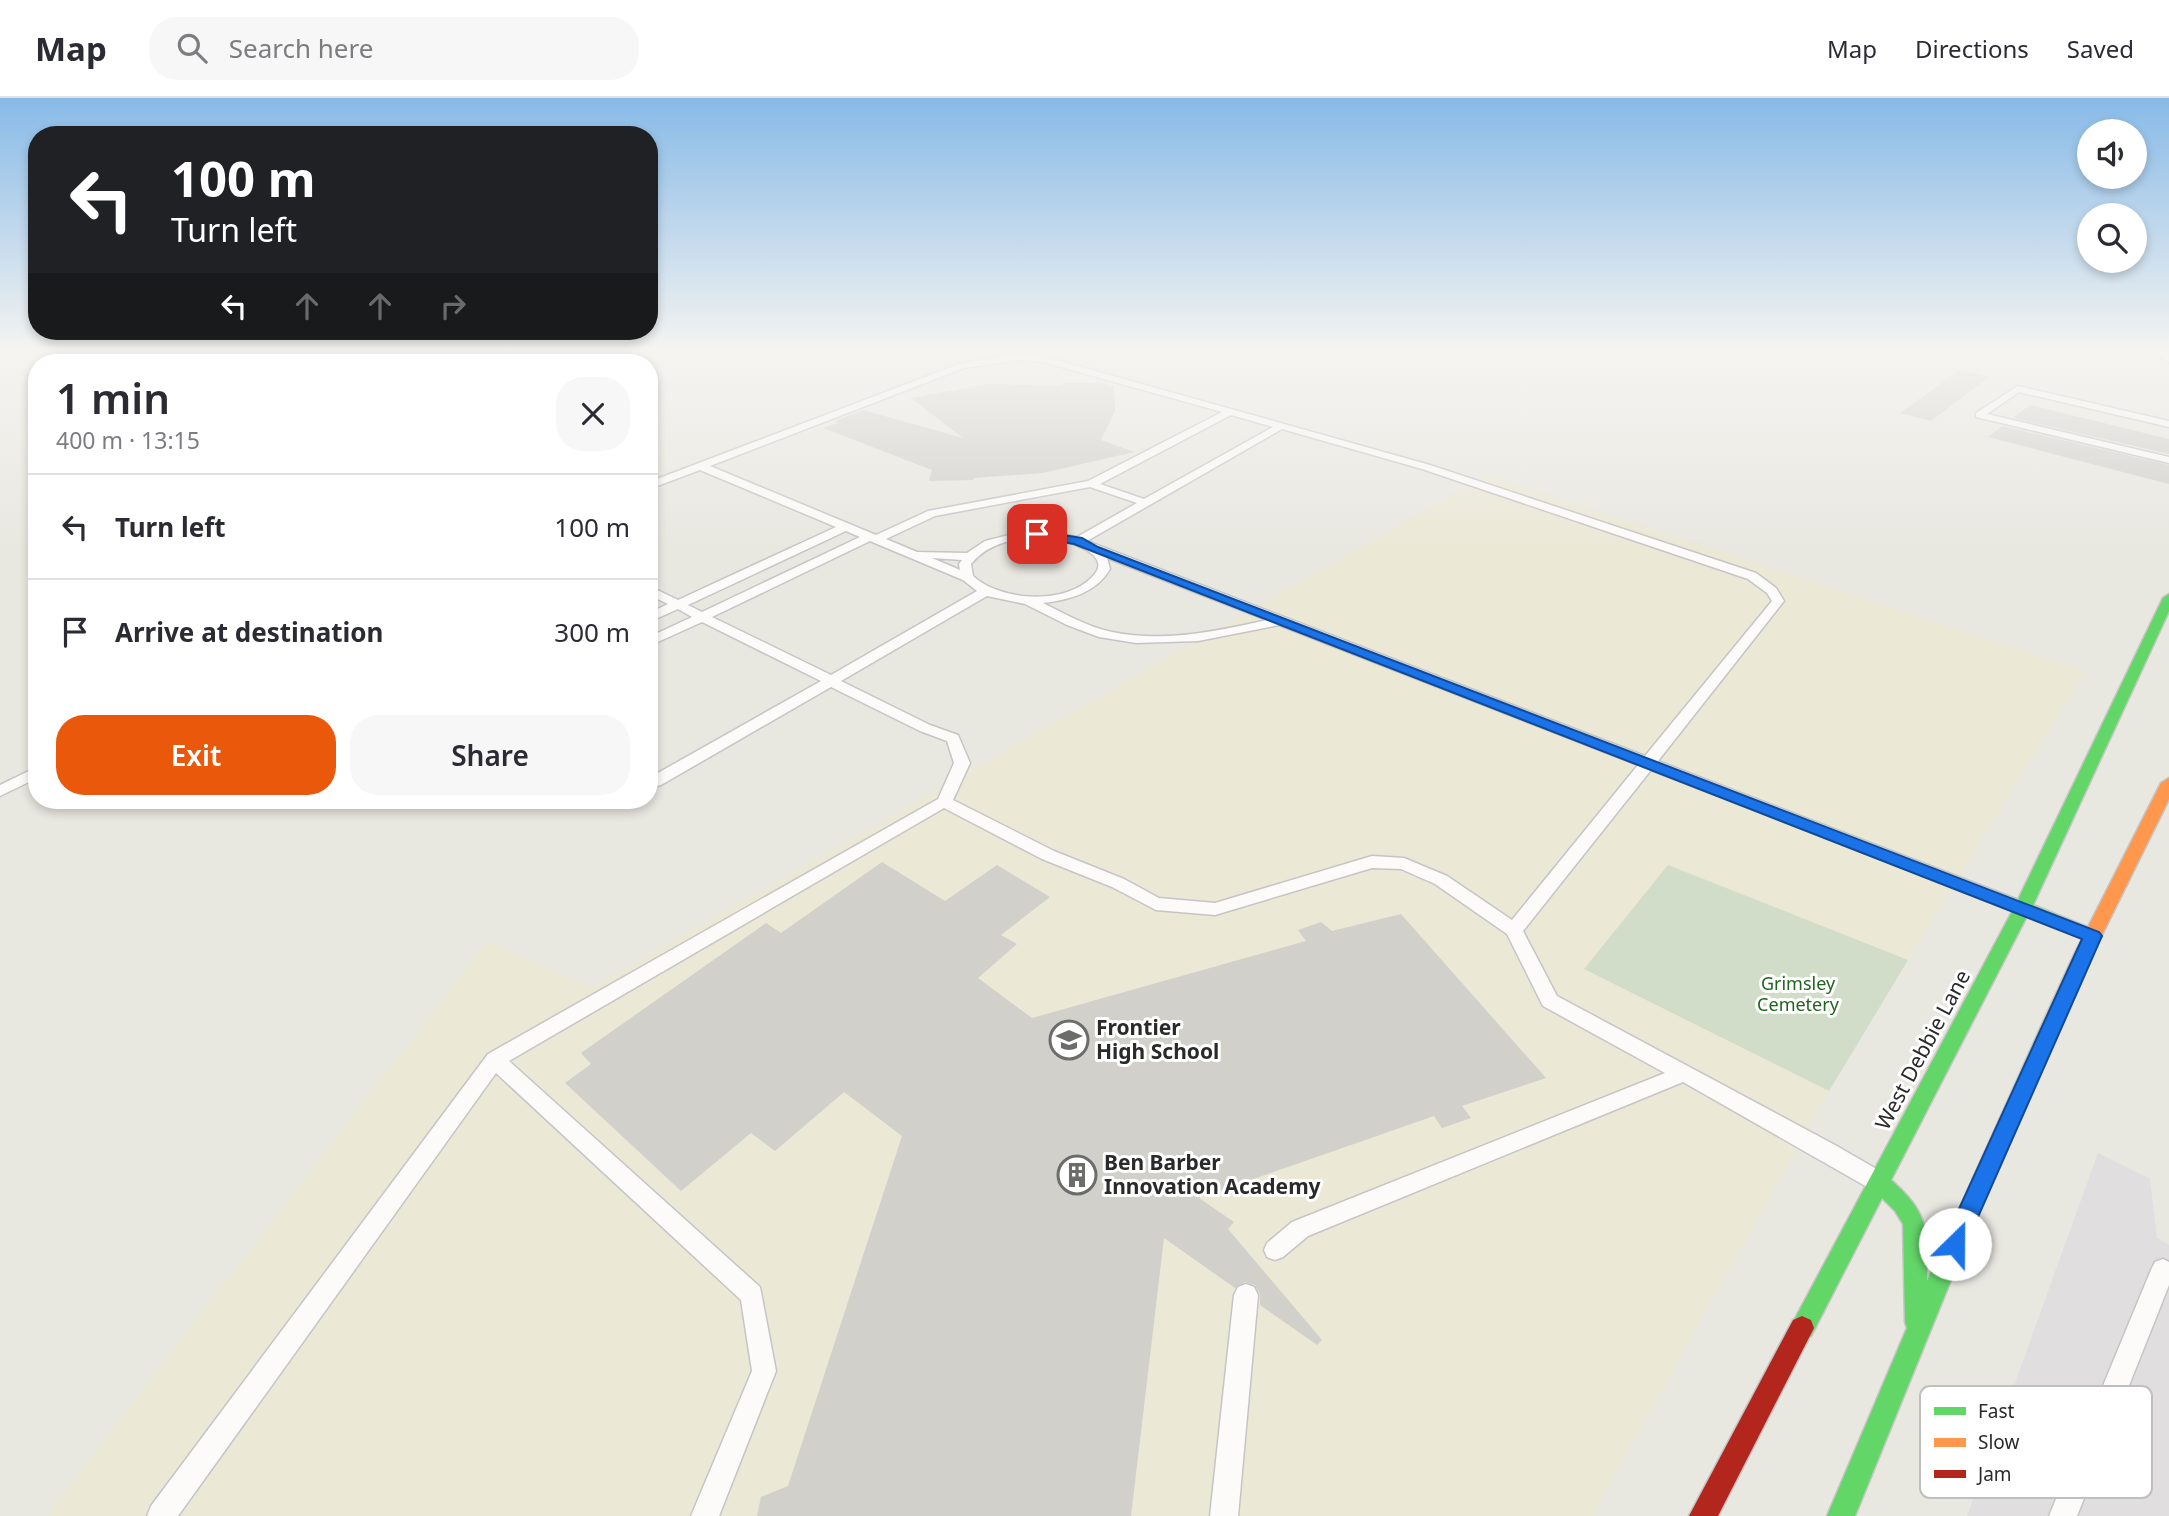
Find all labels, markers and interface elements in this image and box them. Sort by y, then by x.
search box [149,17,639,80]
text: Map [35,26,107,71]
icon: search [173,29,211,67]
text: Search here [229,30,373,66]
text: Map [1827,32,1877,65]
text: Directions [1915,32,2029,65]
text: Saved [2067,32,2134,65]
map controls [2077,119,2147,273]
button: sound [2077,119,2147,189]
text: 100 m [171,145,316,211]
icon: left [56,154,147,245]
button: search [2077,203,2147,273]
text: Turn left [171,208,297,251]
icon: left [215,287,253,325]
icon: ahead [288,287,326,325]
icon: ahead [361,287,399,325]
icon: right [434,287,472,325]
text: 1 min [56,369,170,426]
button: close [556,377,630,451]
text: 400 m · 13:15 [56,424,200,456]
pin [1007,504,1067,564]
icon: left [56,508,94,546]
text: Turn left [115,509,226,545]
text: 100 m [554,509,630,545]
icon: arrive [1018,515,1056,553]
icon: arrive [56,613,94,651]
text: Arrive at destination [115,614,384,650]
text: 300 m [554,614,630,650]
button: Exit [56,715,336,795]
button: Share [350,715,630,795]
street label: West Debbie Lane [1868,965,1976,1134]
park label: Grimsley Cemetery [1757,971,1840,1016]
place label: Frontier High School [1096,1013,1219,1065]
school or university icon: Frontier High School [1048,1019,1090,1061]
place label: Ben Barber Innovation Academy [1104,1148,1321,1200]
building icon: Ben Barber Innovation Academy [1056,1154,1098,1196]
position arrow [1918,1207,1992,1281]
legend [1920,1386,2152,1498]
text: Fast [1978,1398,2015,1424]
text: Slow [1978,1429,2019,1455]
text: Jam [1976,1461,2012,1487]

